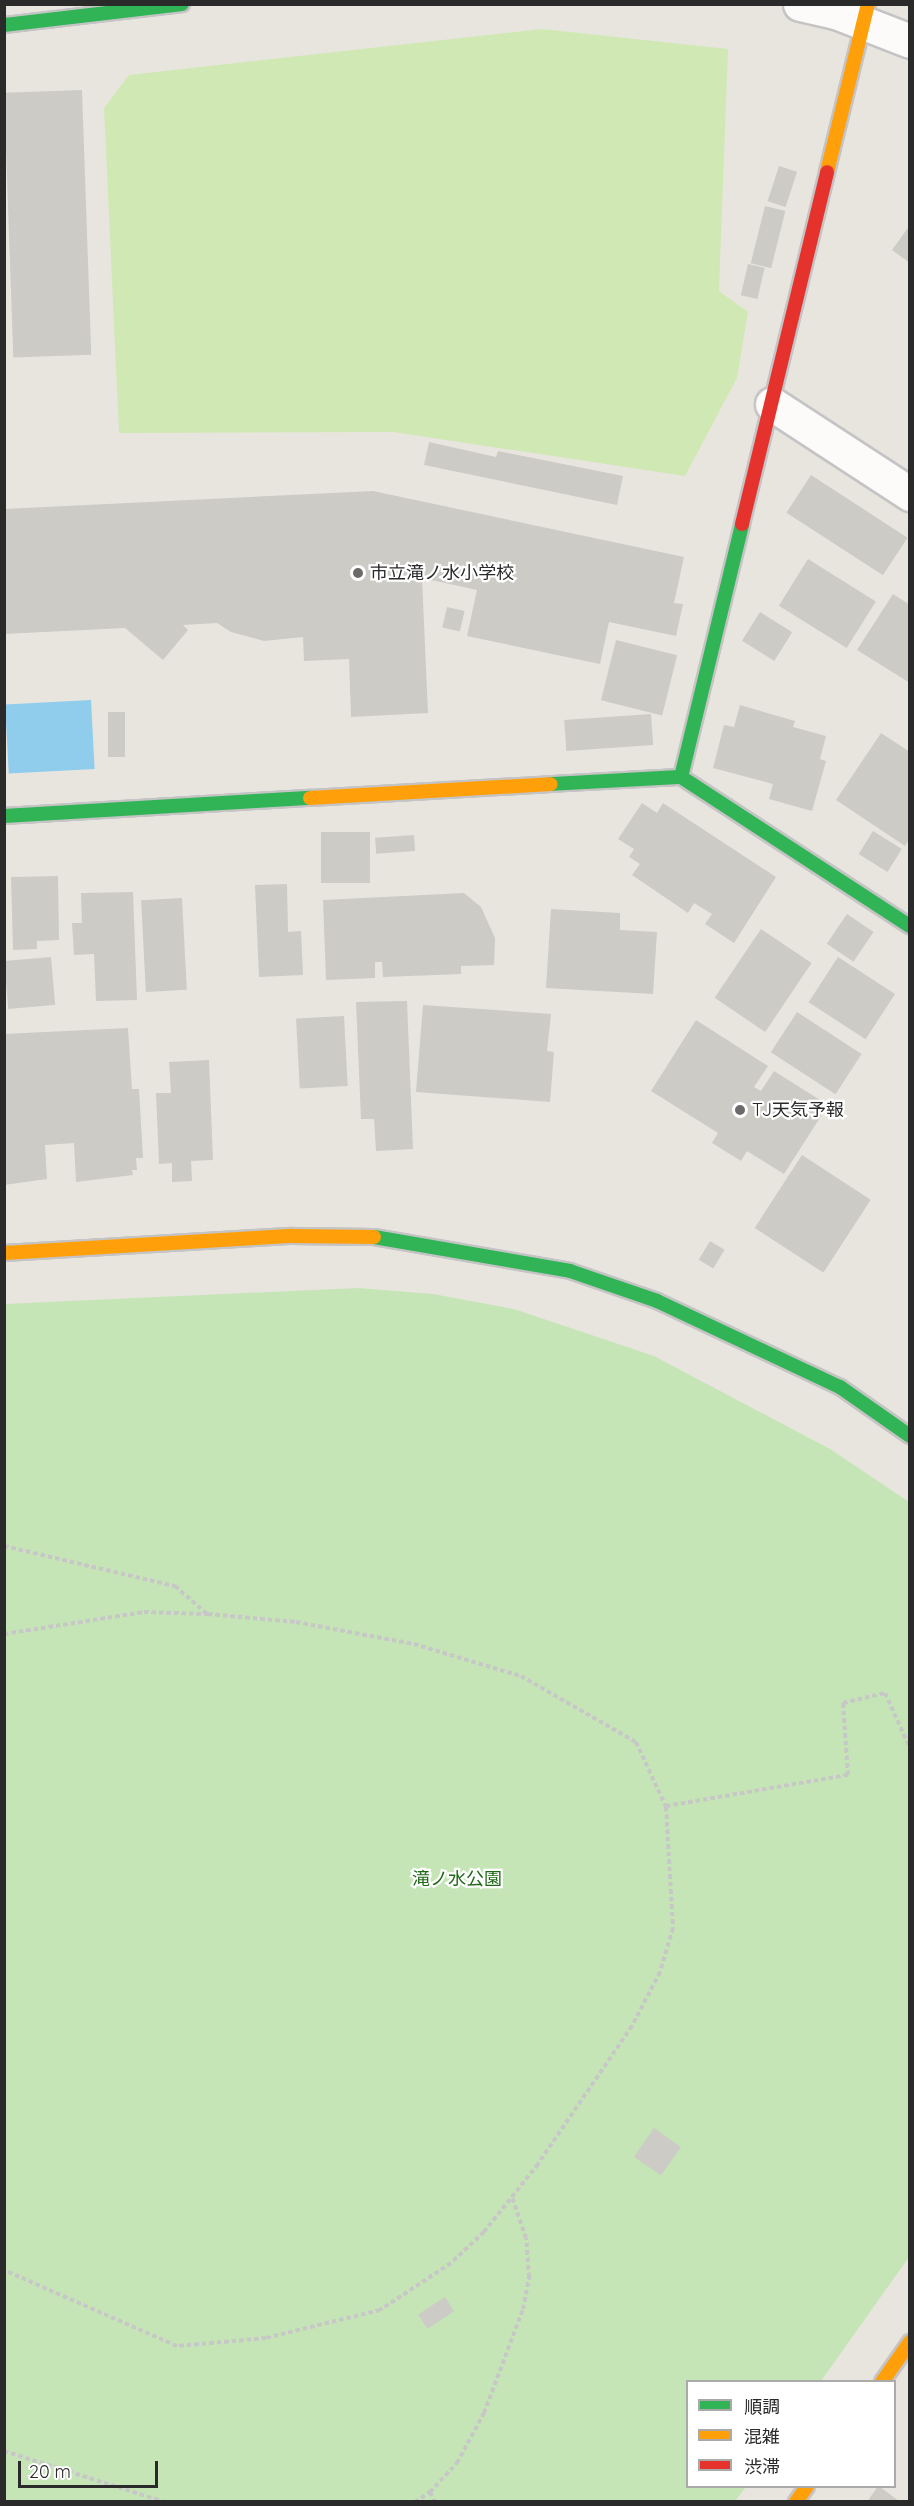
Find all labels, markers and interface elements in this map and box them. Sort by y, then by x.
place label: 市立滝ノ水小学校 [370,562,514,584]
marker: 市立滝ノ水小学校 [351,566,365,580]
place label: TJ天気予報 [752,1099,844,1121]
marker: TJ天気予報 [733,1103,747,1117]
park label: 滝ノ水公園 [412,1868,502,1890]
legend [686,2380,896,2488]
text: 順調 [744,2395,780,2418]
text: 混雑 [744,2425,780,2448]
scale bar [21,2449,160,2487]
text: 渋滞 [744,2455,780,2478]
text: 20 m [29,2460,71,2483]

